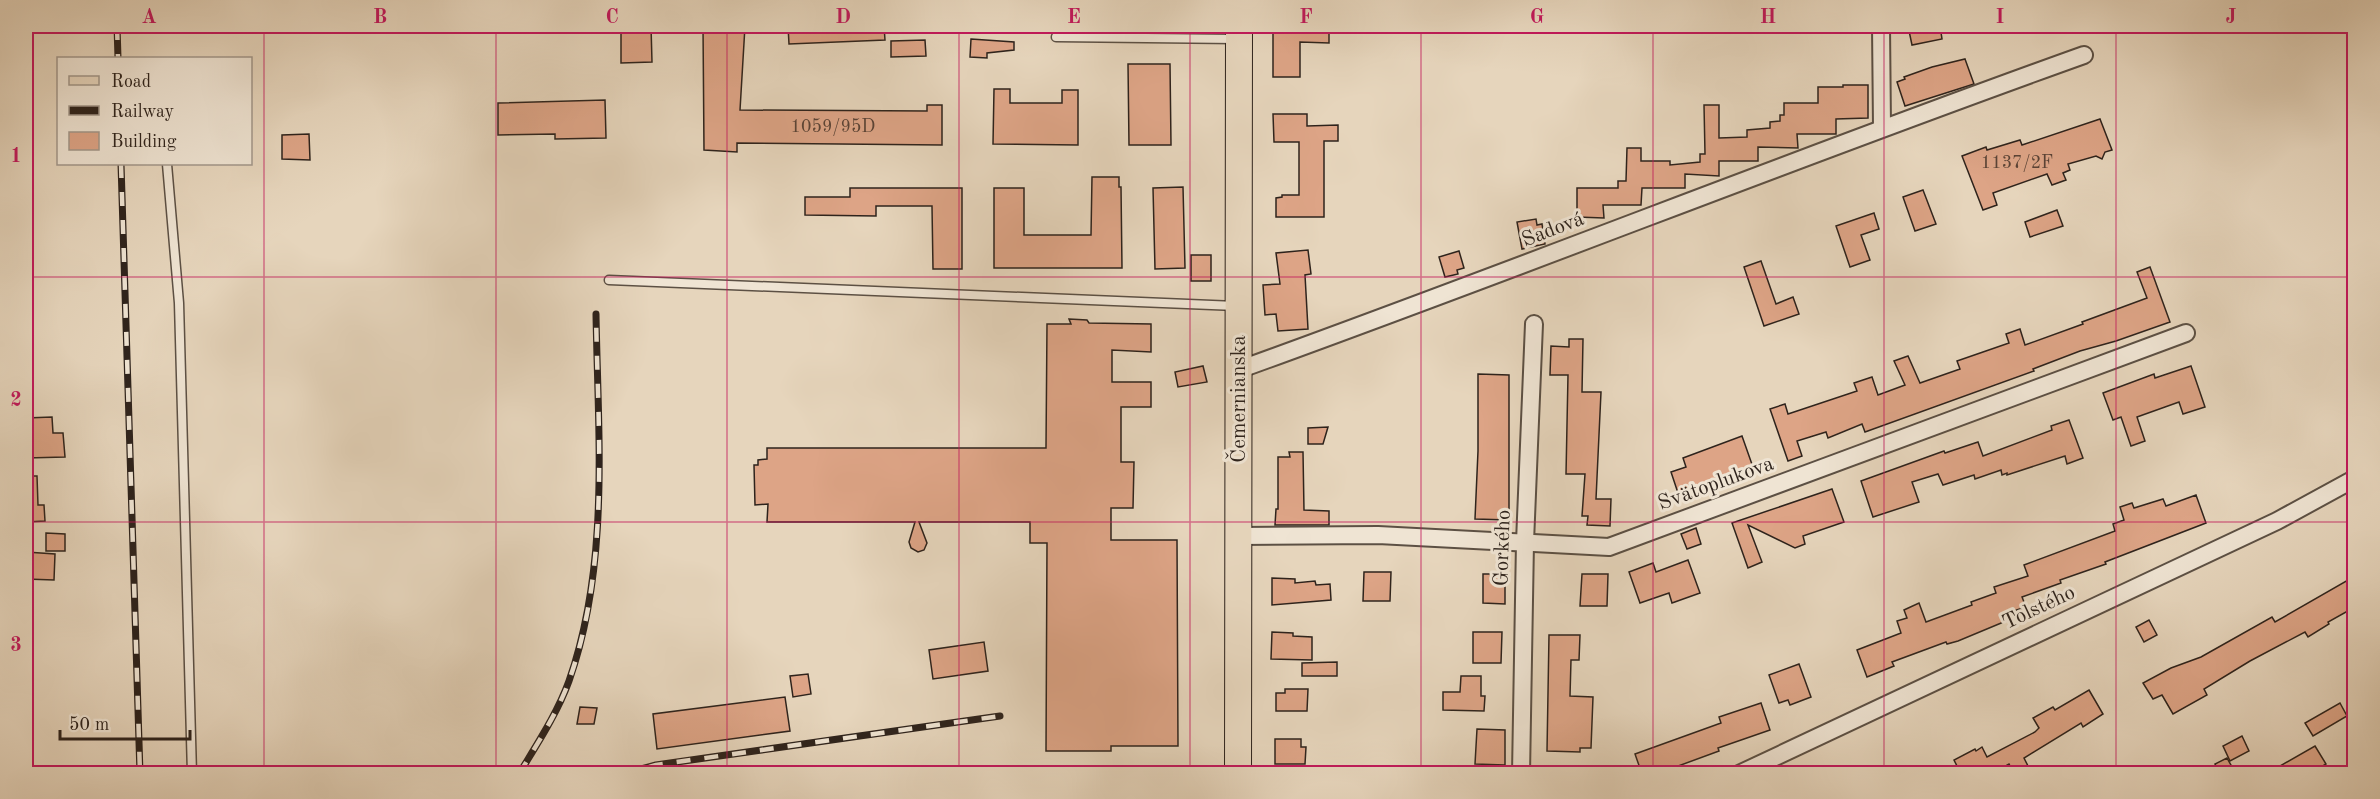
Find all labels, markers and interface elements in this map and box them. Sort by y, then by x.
text: A [141,8,157,28]
text: B [373,8,387,28]
text: C [605,8,619,28]
text: D [835,8,851,28]
text: E [1067,8,1081,28]
text: F [1299,8,1313,28]
text: G [1530,8,1544,28]
text: H [1760,8,1776,28]
text: I [1996,8,2004,28]
text: J [2226,8,2237,28]
legend [57,57,252,165]
text: Road [111,73,151,91]
text: Railway [111,103,174,121]
house number: 1059/95D [791,118,875,136]
text: Building [111,133,177,151]
text: 1 [10,147,22,167]
house number: 1137/2F [1981,154,2053,172]
street label: Sadová [1519,209,1587,251]
street label: Čemernianska [1225,335,1250,463]
text: 2 [10,391,22,411]
street label: Svätoplukova [1655,453,1777,515]
street label: Gorkého [1491,509,1515,587]
street label: Tolstého [1999,582,2079,634]
text: 3 [10,636,22,656]
scale bar [60,703,190,741]
text: 50 m [69,716,109,734]

